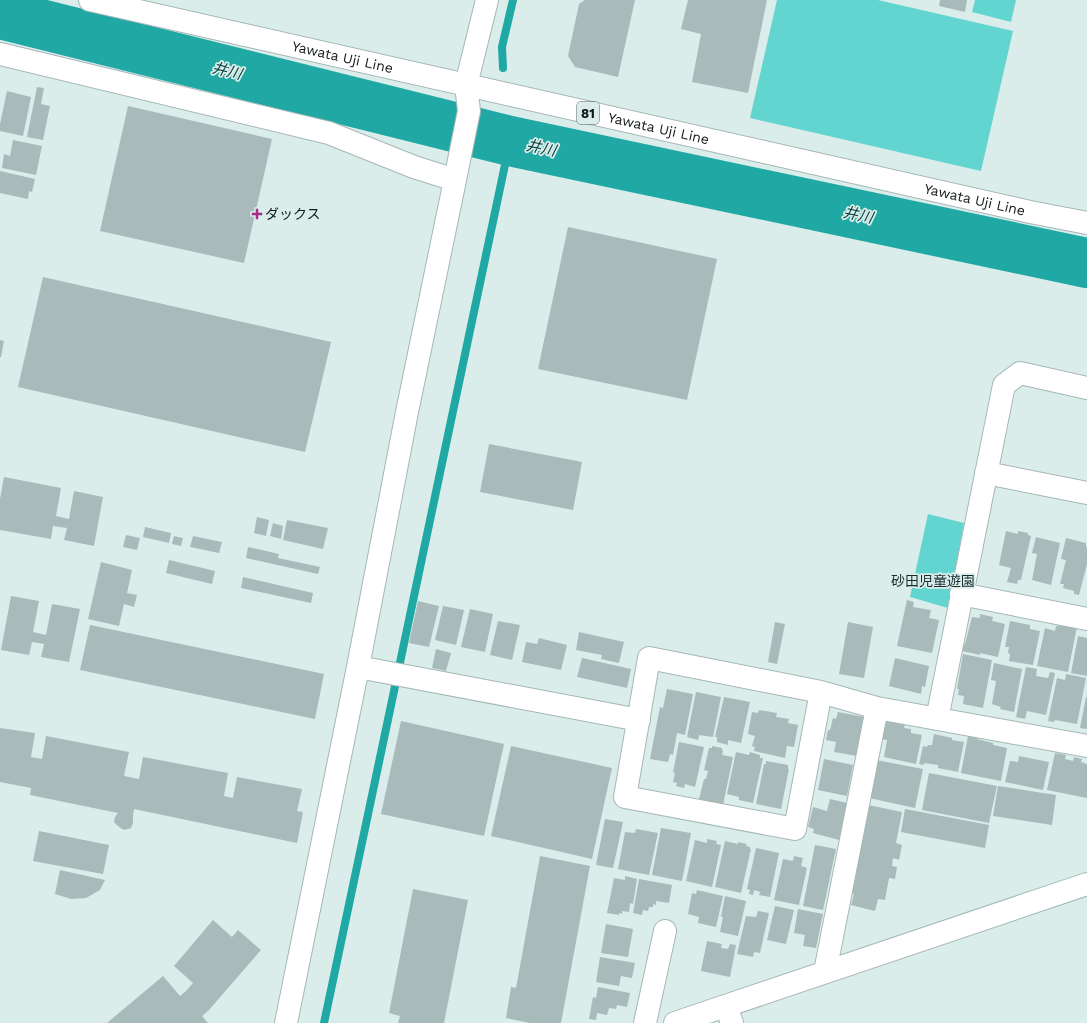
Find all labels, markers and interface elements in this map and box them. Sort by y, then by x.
street label: Yawata Uji Line [291,38,395,76]
water label: 井川 [210,59,246,84]
road number: 81 [577,102,599,124]
street label: Yawata Uji Line [607,109,711,147]
water label: 井川 [524,136,559,160]
street label: Yawata Uji Line [923,180,1027,219]
water label: 井川 [841,203,876,227]
place label: ダックス [265,206,321,222]
marker: ダックス [252,209,262,219]
park label: 砂田児童遊園 [891,573,975,589]

